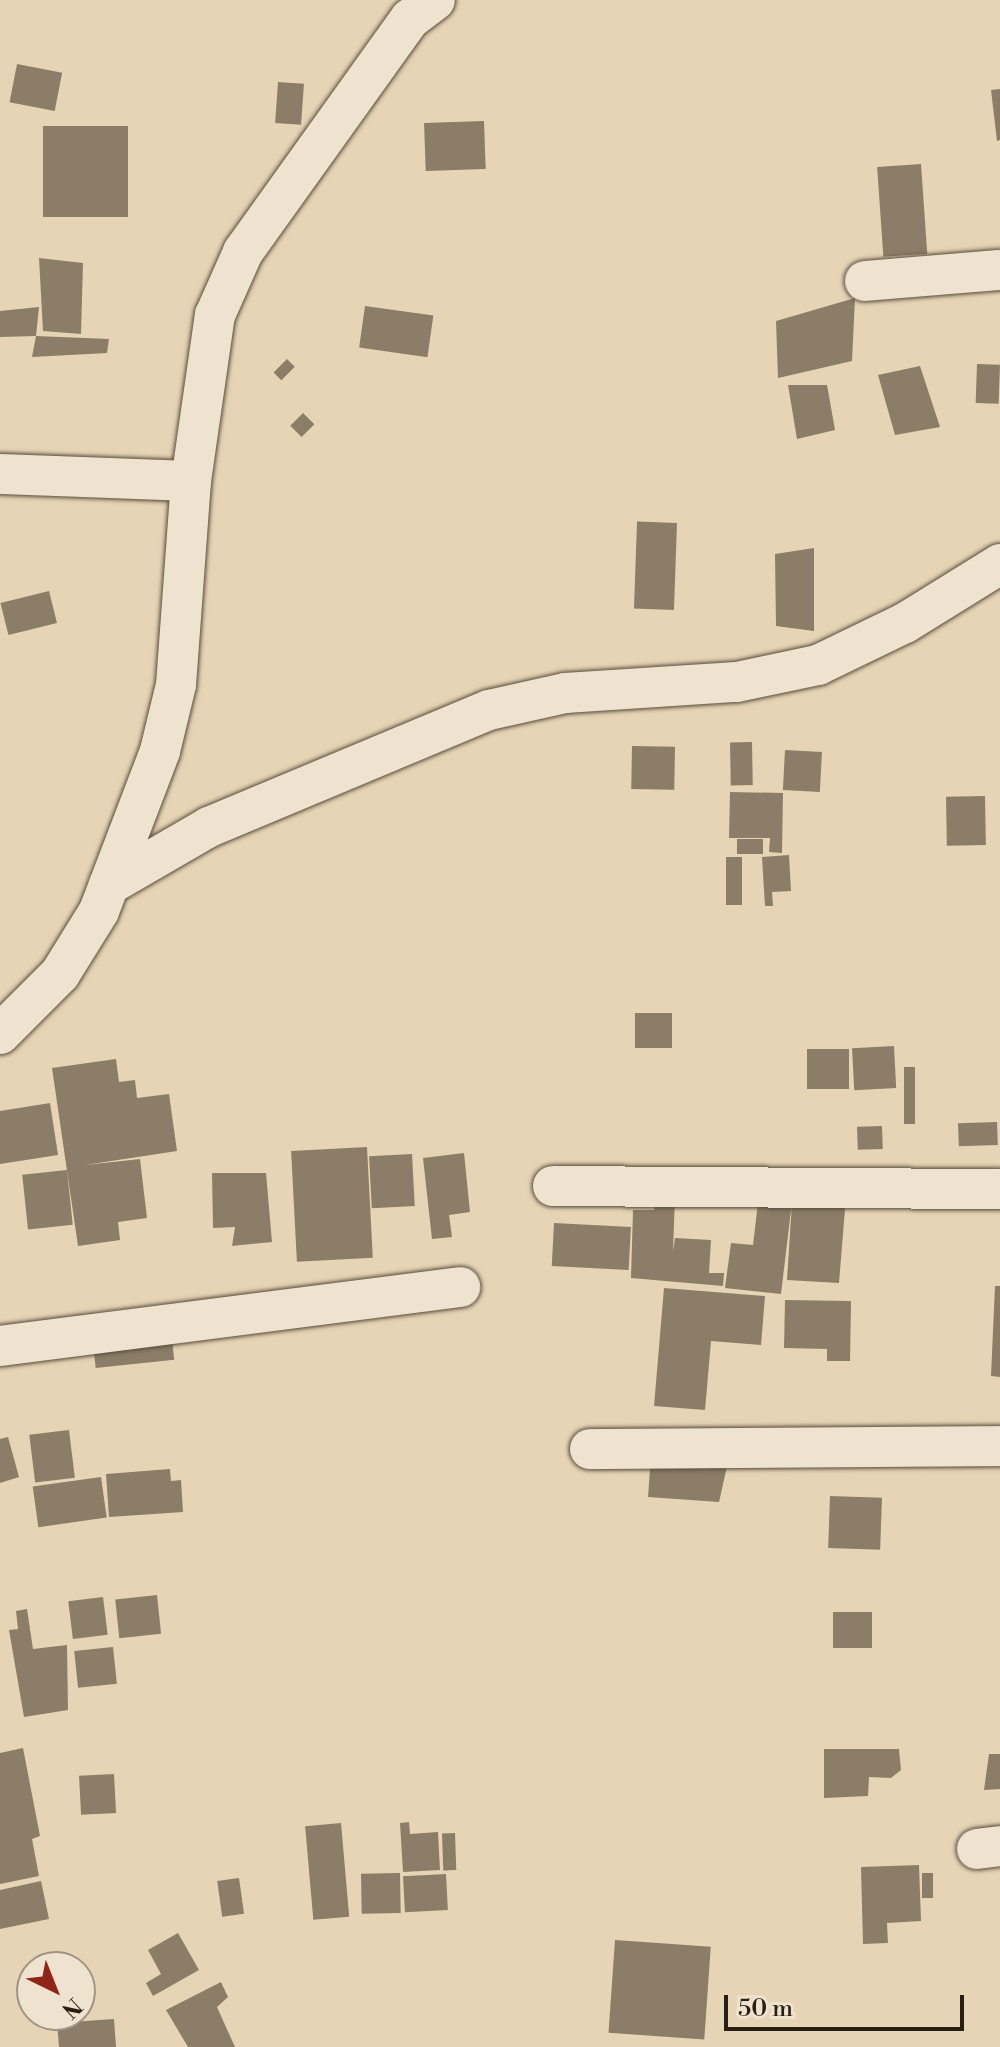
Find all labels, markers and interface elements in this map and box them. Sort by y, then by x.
north arrow [16,1951,96,2031]
scale bar [728,1979,968,2029]
text: N [56,1992,87,2023]
text: 50 m [738,1994,793,2024]

